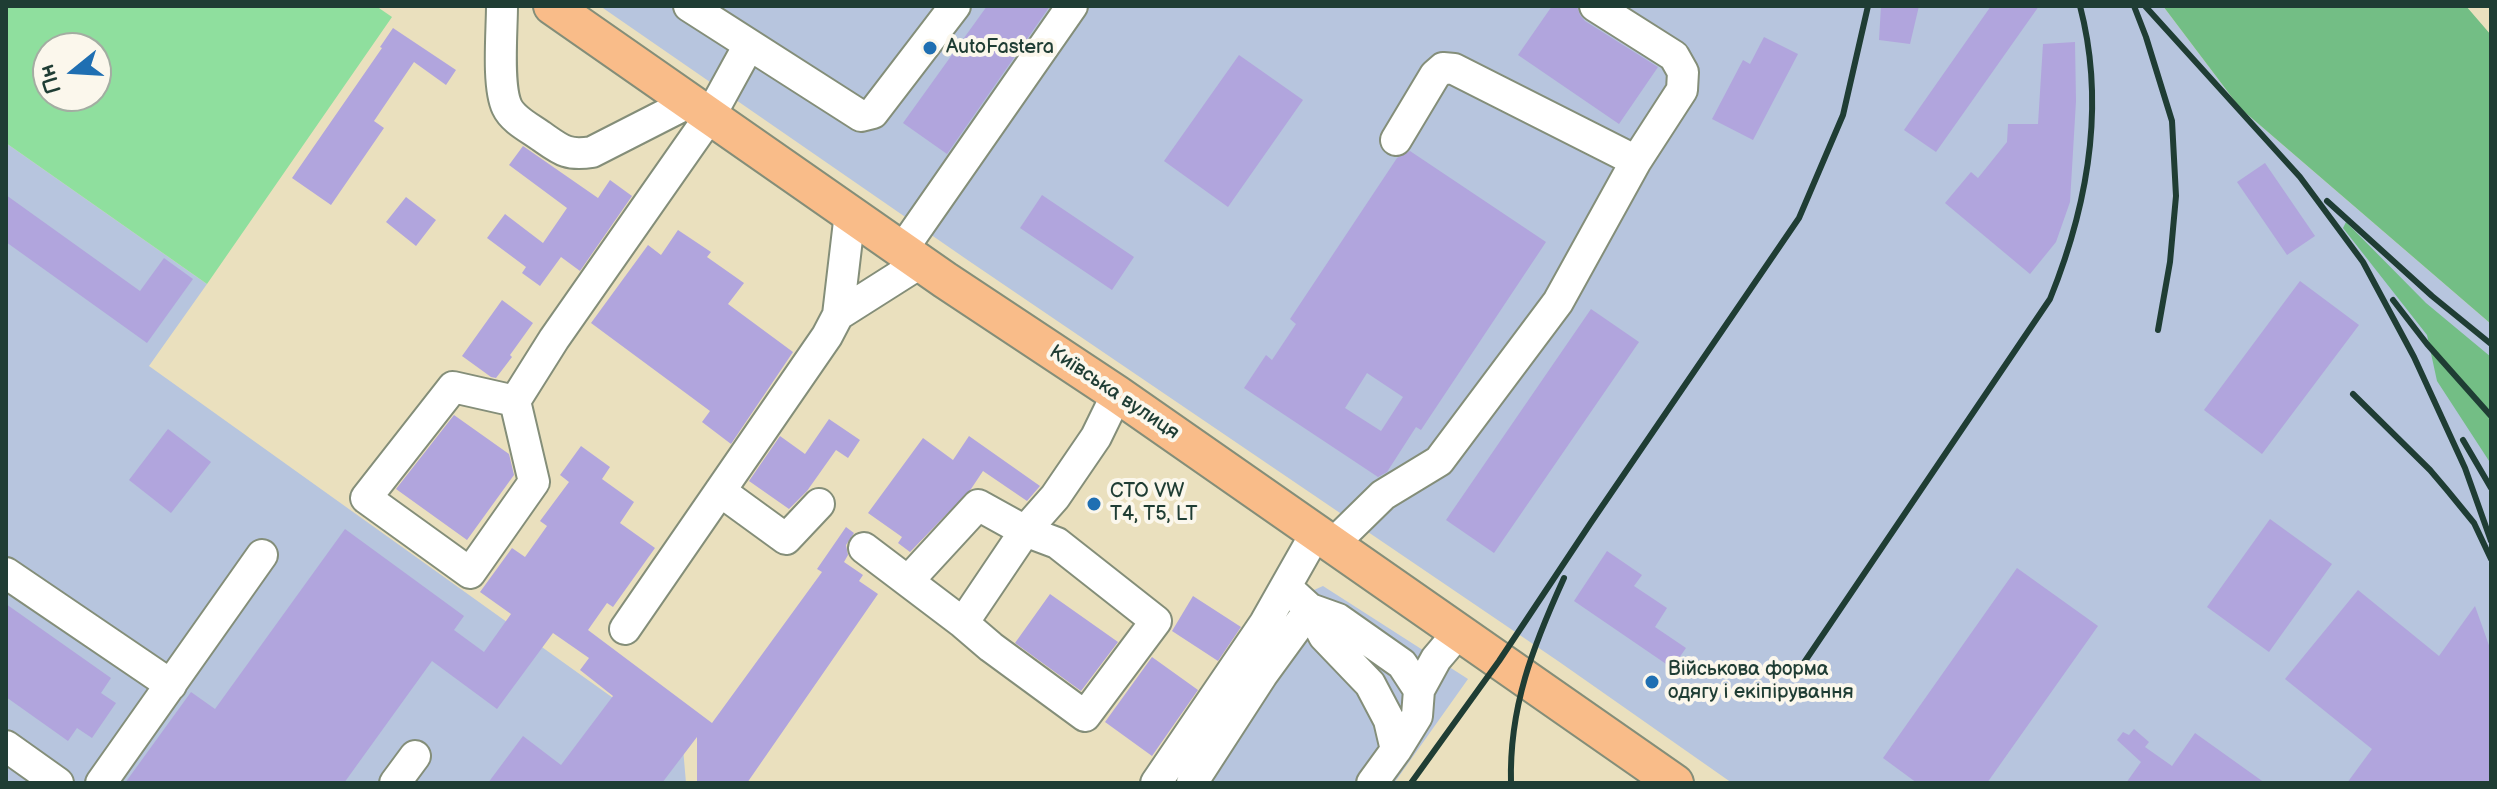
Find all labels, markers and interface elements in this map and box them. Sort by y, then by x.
north arrow [32,32,112,112]
place label: AutoFastera [946,36,1054,60]
marker: AutoFastera [921,39,939,57]
text: Пн [33,61,68,97]
street label: Київська вулиця [1044,341,1184,445]
place label: СТО VW T4, T5, LT [1110,480,1198,527]
marker: СТО VW T4, T5, LT [1085,495,1103,513]
place label: Військова форма одягу і екіпірування [1668,658,1854,705]
marker: Військова форма одягу і екіпірування [1643,673,1661,691]

